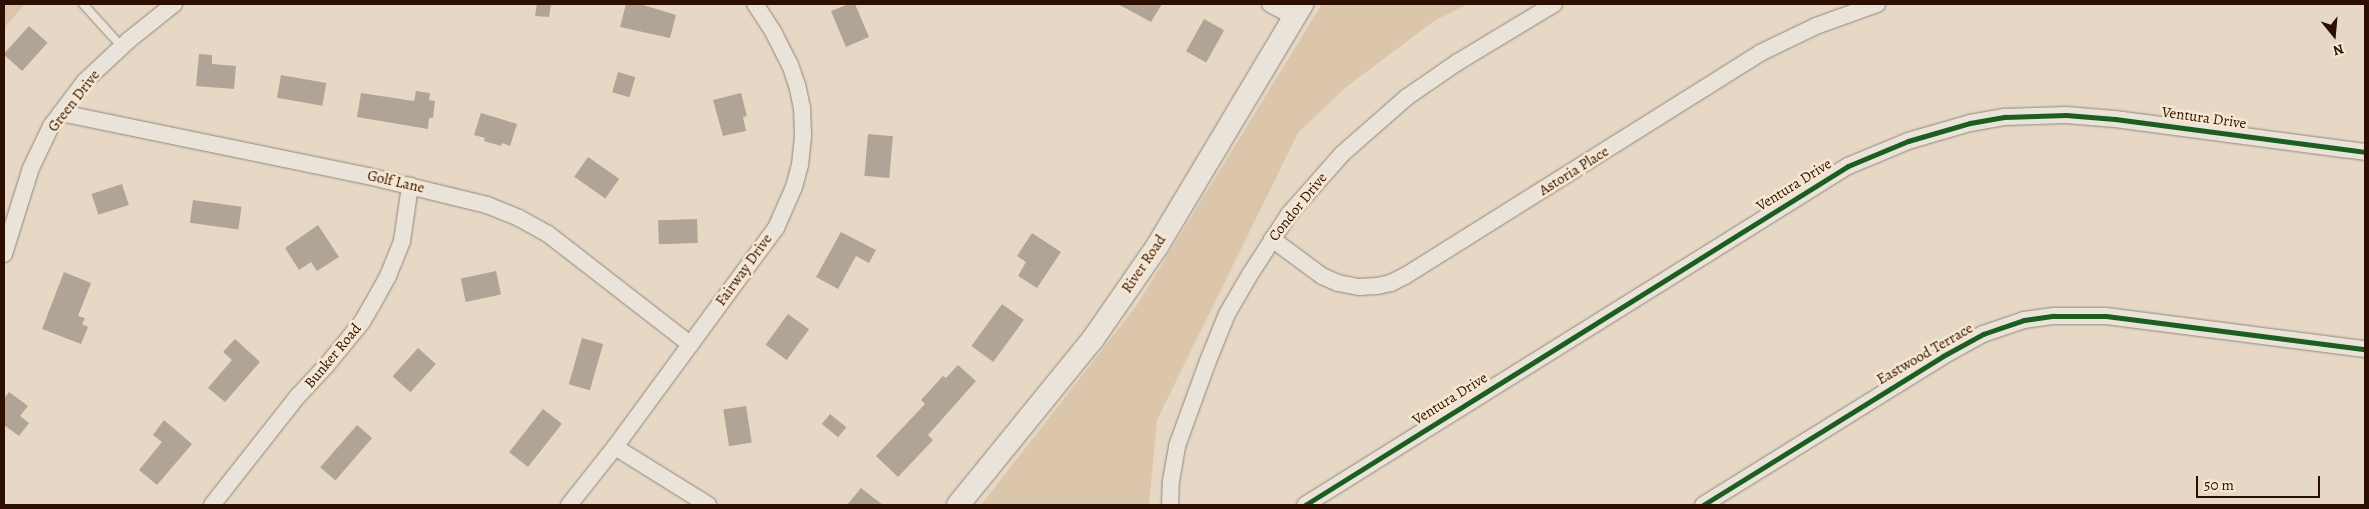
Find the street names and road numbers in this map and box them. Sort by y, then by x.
street label: Green Drive [44,66,104,136]
street label: Ventura Drive [2161,103,2247,133]
street label: Astoria Place [1536,142,1612,200]
street label: Ventura Drive [1753,155,1835,215]
street label: Golf Lane [366,167,426,197]
street label: Condor Drive [1265,169,1331,245]
street label: Fairway Drive [712,230,776,310]
street label: River Road [1118,231,1170,297]
street label: Eastwood Terrace [1874,319,1976,389]
street label: Bunker Road [301,320,365,392]
street label: Ventura Drive [1409,369,1491,429]

